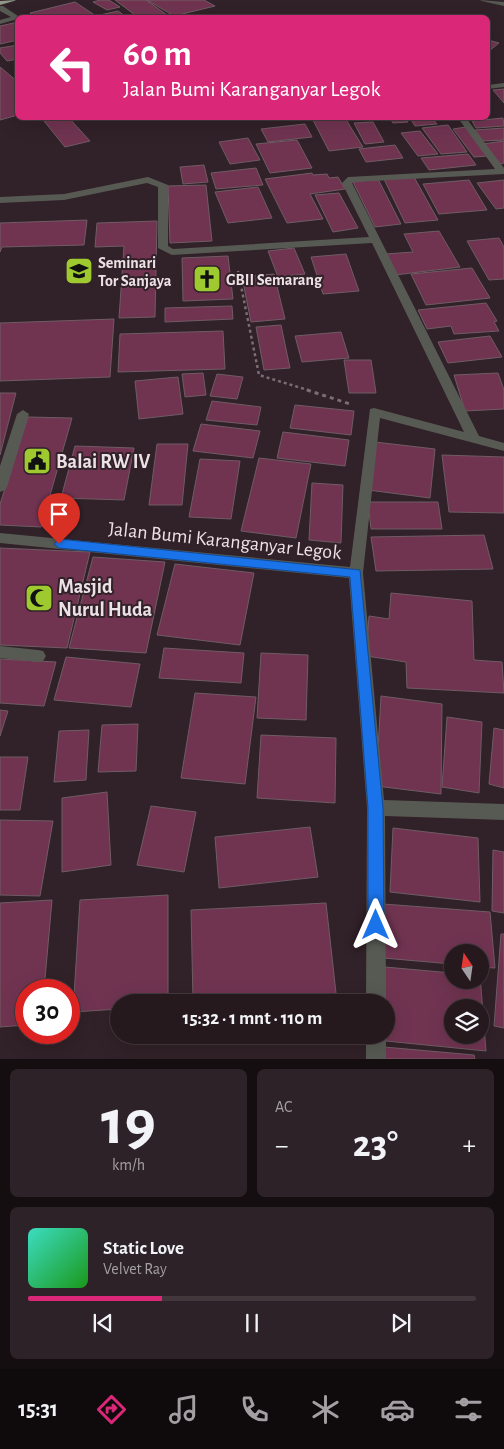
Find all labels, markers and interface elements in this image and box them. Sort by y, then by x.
icon: left [40,35,105,100]
text: 60 m [123,37,192,72]
text: Jalan Bumi Karanganyar Legok [123,78,381,100]
place label: Seminari Tor Sanjaya [98,255,172,290]
school or university icon: Seminari Tor Sanjaya [64,256,94,286]
church icon: GBII Semarang [192,264,222,294]
place label: GBII Semarang [226,272,323,288]
public building icon: Balai RW IV [22,446,52,476]
place label: Balai RW IV [56,452,150,472]
pin [38,493,80,544]
icon: arrive [45,500,73,528]
street label: Jalan Bumi Karanganyar Legok [107,519,342,563]
place label: Masjid Nurul Huda [58,577,152,620]
mosque icon: Masjid Nurul Huda [24,583,54,613]
position arrow [349,898,401,950]
north arrow [444,944,489,989]
map controls [444,944,489,1044]
speed limit sign: 30 [15,979,80,1044]
button: layers [444,999,489,1044]
text: 15:32 · 1 mnt · 110 m [183,1009,322,1028]
text: 19 [101,1091,156,1156]
text: AC [275,1099,292,1115]
text: 23° [353,1126,398,1164]
text: − [275,1132,288,1160]
text: + [463,1132,476,1160]
text: km/h [112,1157,145,1173]
text: Static Love [103,1239,184,1258]
text: Velvet Ray [103,1261,167,1277]
icon: previous [89,1309,117,1337]
icon: pause [238,1309,266,1337]
icon: next [387,1309,415,1337]
icon: directions [94,1392,129,1427]
icon: music [166,1392,201,1427]
icon: phone [237,1392,272,1427]
icon: climate [308,1392,343,1427]
icon: car [380,1392,415,1427]
icon: filters [451,1392,486,1427]
text: 15:31 [18,1398,58,1420]

